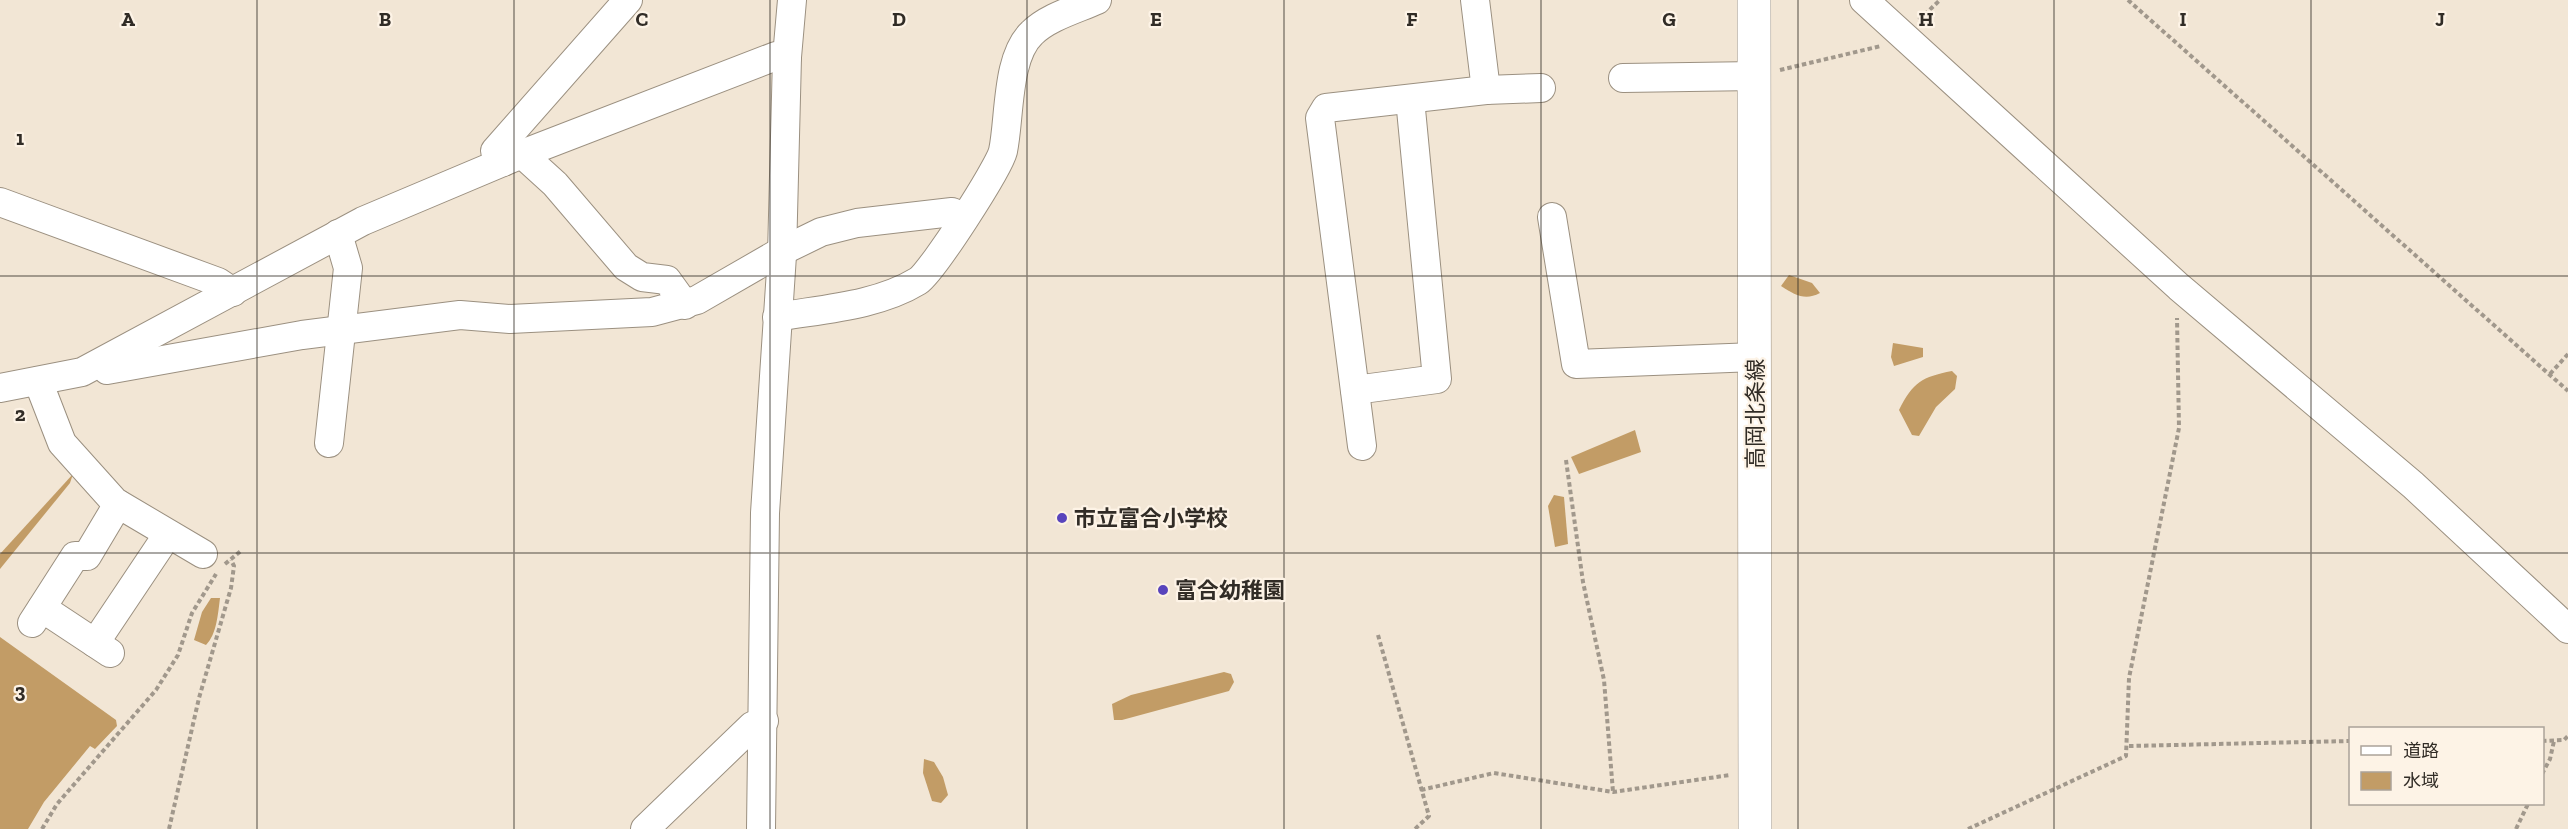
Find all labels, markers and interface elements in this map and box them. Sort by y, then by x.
text: A [121,7,135,31]
text: B [379,7,391,31]
text: C [636,7,649,31]
text: D [892,7,906,31]
text: E [1150,7,1162,31]
text: F [1406,7,1418,31]
text: G [1662,7,1676,31]
text: H [1918,7,1934,31]
text: I [2179,7,2187,31]
text: J [2435,7,2445,31]
text: 1 [16,126,24,150]
street label: 高岡北条線 [1742,359,1769,469]
text: 2 [15,402,26,426]
place label: 市立富合小学校 [1074,505,1228,532]
marker: 市立富合小学校 [1055,511,1069,525]
place label: 富合幼稚園 [1175,577,1285,604]
marker: 富合幼稚園 [1156,583,1170,597]
text: 3 [15,679,26,703]
legend [2349,727,2544,805]
text: 道路 [2403,740,2439,762]
text: 水域 [2403,770,2439,792]

